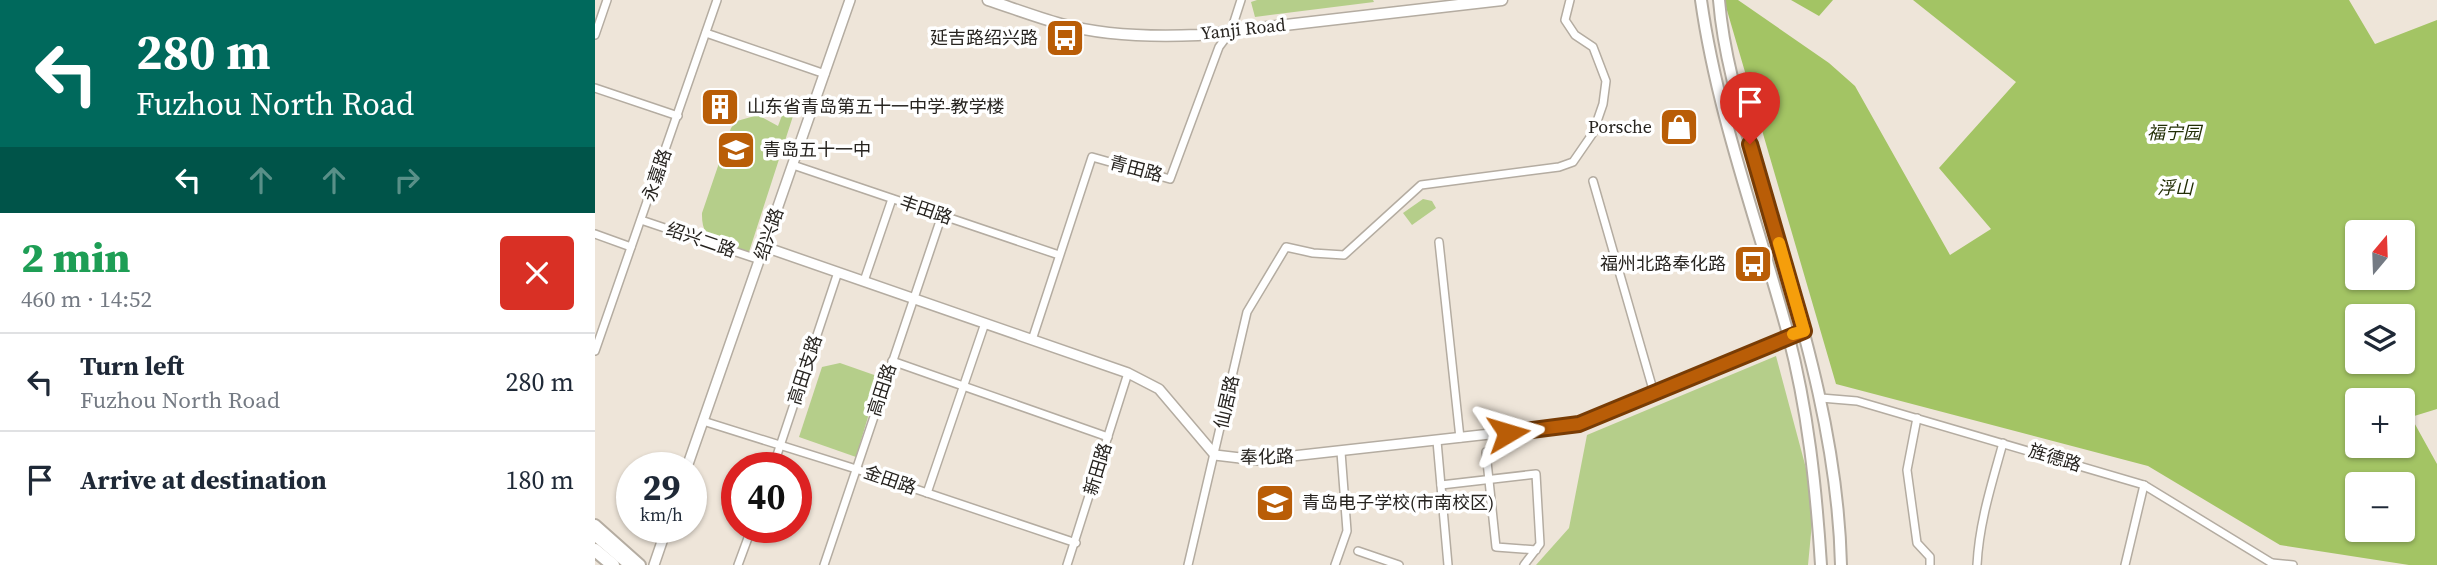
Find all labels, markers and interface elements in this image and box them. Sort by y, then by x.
street label: Yanji Road [1199,12,1287,45]
bus stop icon: 延吉路绍兴路 [1044,17,1086,59]
text: 280 m [136,18,271,85]
place label: 延吉路绍兴路 [930,25,1038,50]
icon: left [21,28,112,119]
pin [1720,72,1780,144]
text: Fuzhou North Road [136,82,414,126]
icon: arrive [1731,83,1769,121]
building icon: 山东省青岛第五十一中学-教学楼 [699,86,741,128]
place label: 山东省青岛第五十一中学-教学楼 [747,94,1005,119]
shop icon: Porsche [1658,106,1700,148]
place label: Porsche [1588,114,1652,139]
park label: 福宁园 [2147,120,2204,145]
school or university icon: 青岛五十一中 [715,129,757,171]
place label: 青岛五十一中 [763,137,871,162]
street label: 永嘉路 [636,145,677,204]
street label: 青田路 [1107,149,1165,188]
icon: left [169,161,207,199]
icon: ahead [242,161,280,199]
icon: ahead [315,161,353,199]
icon: right [388,161,426,199]
park label: 浮山 [2157,175,2194,200]
street label: 丰田路 [897,189,956,230]
street label: 绍兴路 [748,204,789,263]
street label: 绍兴二路 [663,216,739,263]
north arrow [2345,220,2415,290]
map controls [2345,220,2415,542]
text: 2 min [21,228,131,286]
button: close [500,236,574,310]
bus stop icon: 福州北路奉化路 [1732,243,1774,285]
place label: 福州北路奉化路 [1600,251,1726,276]
text: 460 m · 14:52 [21,283,152,315]
button: layers [2345,304,2415,374]
street label: 高田支路 [782,332,828,408]
text: Turn left [80,348,184,384]
street label: 高田路 [861,360,902,419]
icon: left [21,363,59,401]
text: 280 m [506,364,574,400]
street label: 仙居路 [1208,373,1245,431]
text: Fuzhou North Road [80,384,280,416]
button: + [2345,388,2415,458]
position arrow [1471,396,1545,470]
street label: 旌德路 [2026,438,2085,477]
street label: 新田路 [1078,439,1117,498]
street label: 奉化路 [1240,444,1294,469]
speed limit sign: 40 [721,452,812,543]
street label: 金田路 [861,459,920,500]
icon: arrive [21,461,59,499]
text: Arrive at destination [80,462,327,498]
text: 180 m [506,462,574,498]
text: 29 [643,464,680,512]
button: − [2345,472,2415,542]
school or university icon: 青岛电子学校(市南校区) [1254,482,1296,524]
place label: 青岛电子学校(市南校区) [1302,490,1494,515]
text: km/h [640,502,683,527]

